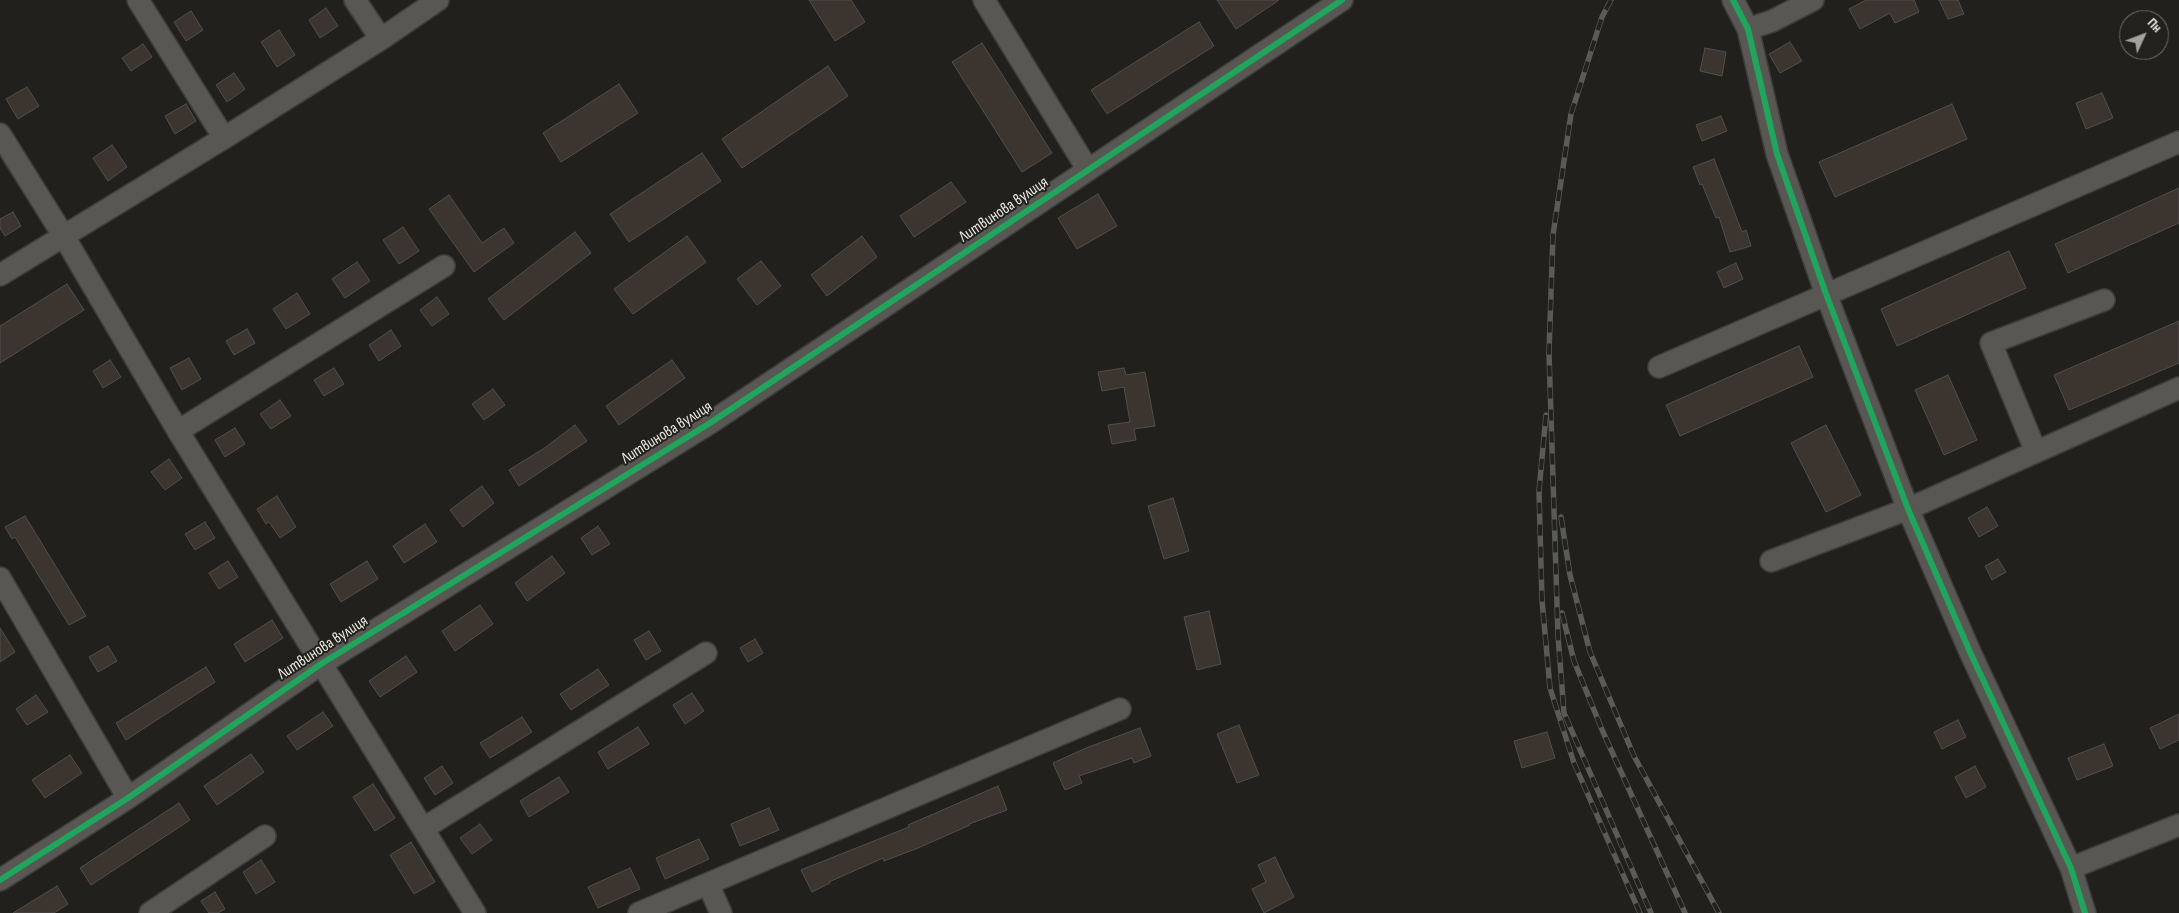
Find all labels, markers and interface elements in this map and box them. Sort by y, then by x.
north arrow [2119,10,2169,60]
text: Пн [2144,14,2165,36]
street label: Литвинова вулиця [956,173,1052,247]
street label: Литвинова вулиця [618,397,716,469]
street label: Литвинова вулиця [274,612,372,684]

